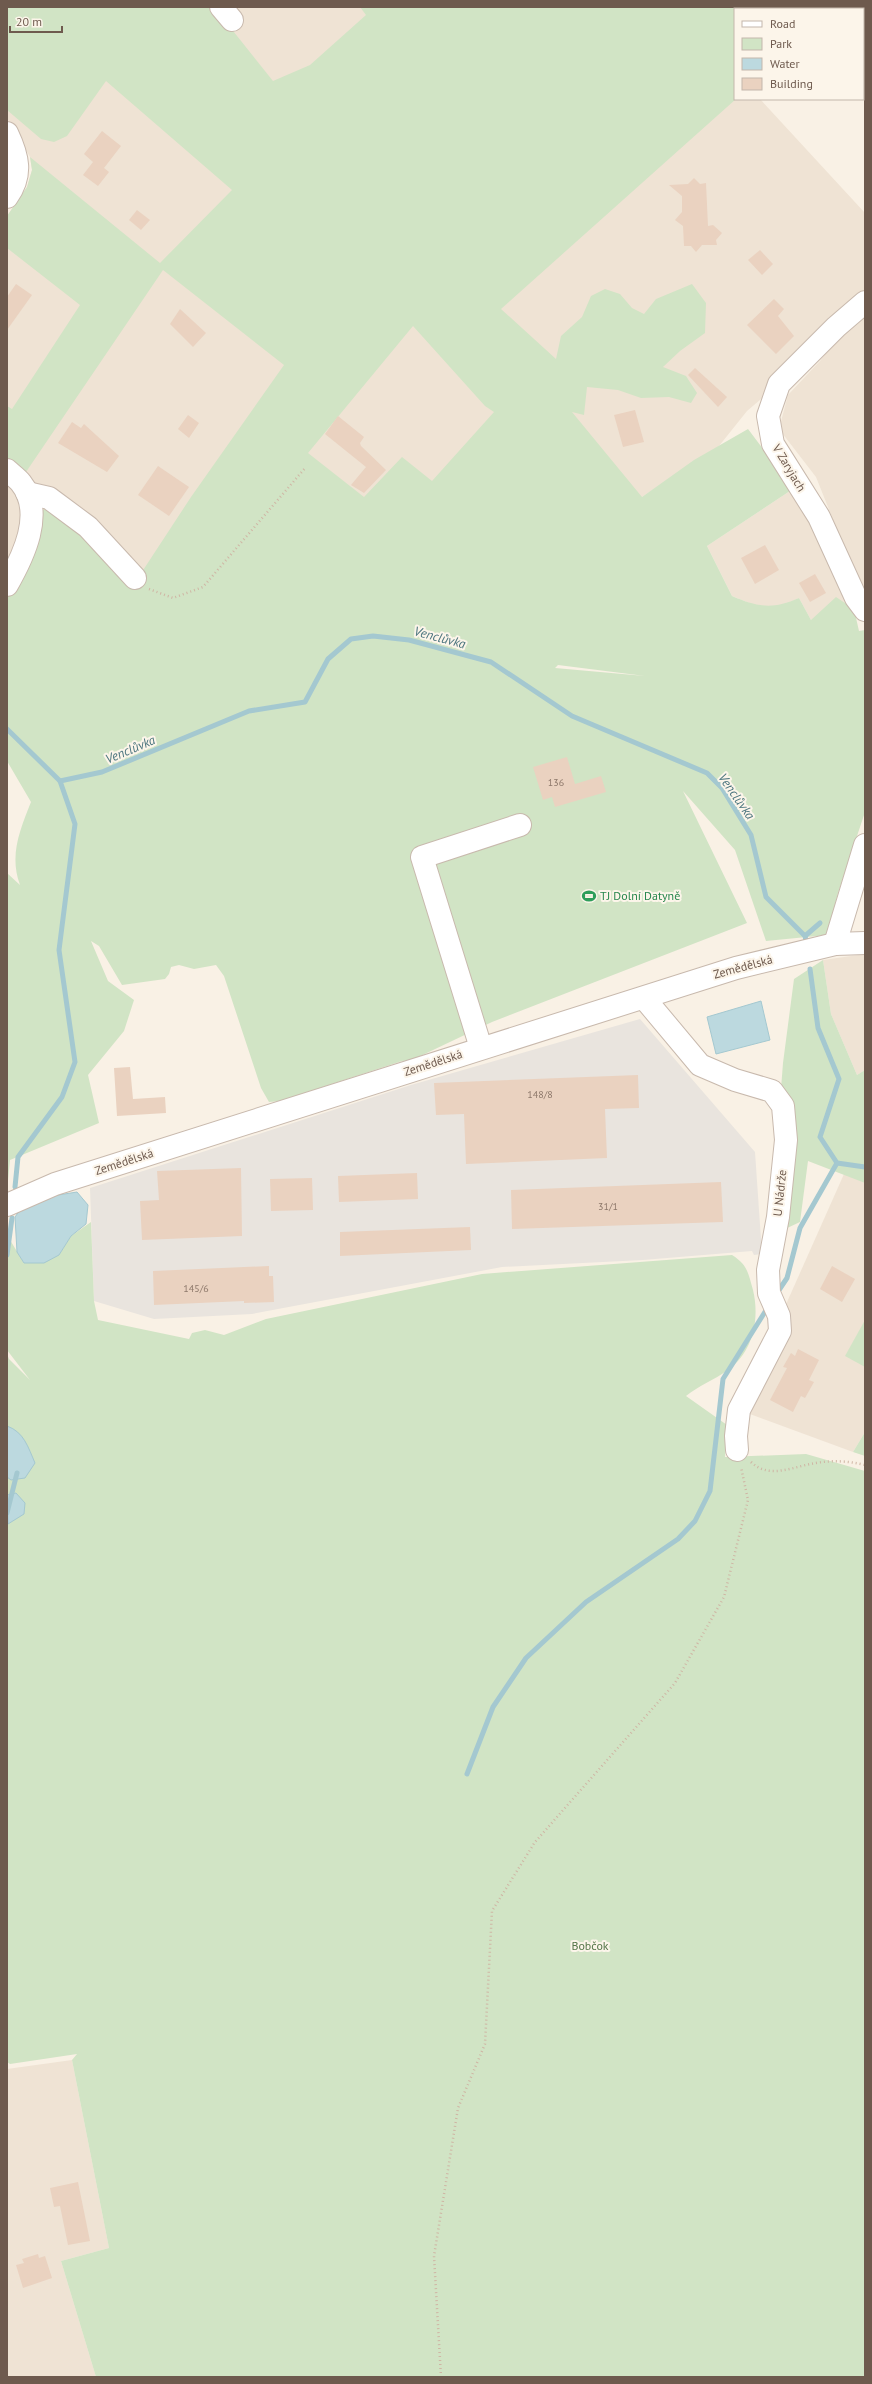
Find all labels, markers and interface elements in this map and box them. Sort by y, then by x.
scale bar [10,8,62,34]
legend [734,8,864,100]
text: 20 m [16,14,42,29]
text: Road [770,16,795,31]
text: Park [770,36,792,51]
text: Water [770,56,800,71]
text: Building [770,76,813,91]
street label: V Zaryjach [769,441,809,494]
water label: Venclůvka [412,622,468,653]
water label: Venclůvka [103,731,158,768]
water label: Venclůvka [715,770,759,823]
house number: 136 [548,776,564,789]
sports icon: TJ Dolní Datyně [581,888,597,904]
place label: TJ Dolní Datyně [600,888,680,903]
street label: Zemědělská [712,951,774,982]
street label: Zemědělská [402,1046,464,1079]
house number: 148/8 [527,1088,553,1101]
street label: Zemědělská [93,1145,155,1178]
street label: U Nádrže [770,1169,789,1217]
house number: 31/1 [598,1200,618,1213]
house number: 145/6 [183,1282,209,1295]
park label: Bobčok [571,1938,609,1953]

